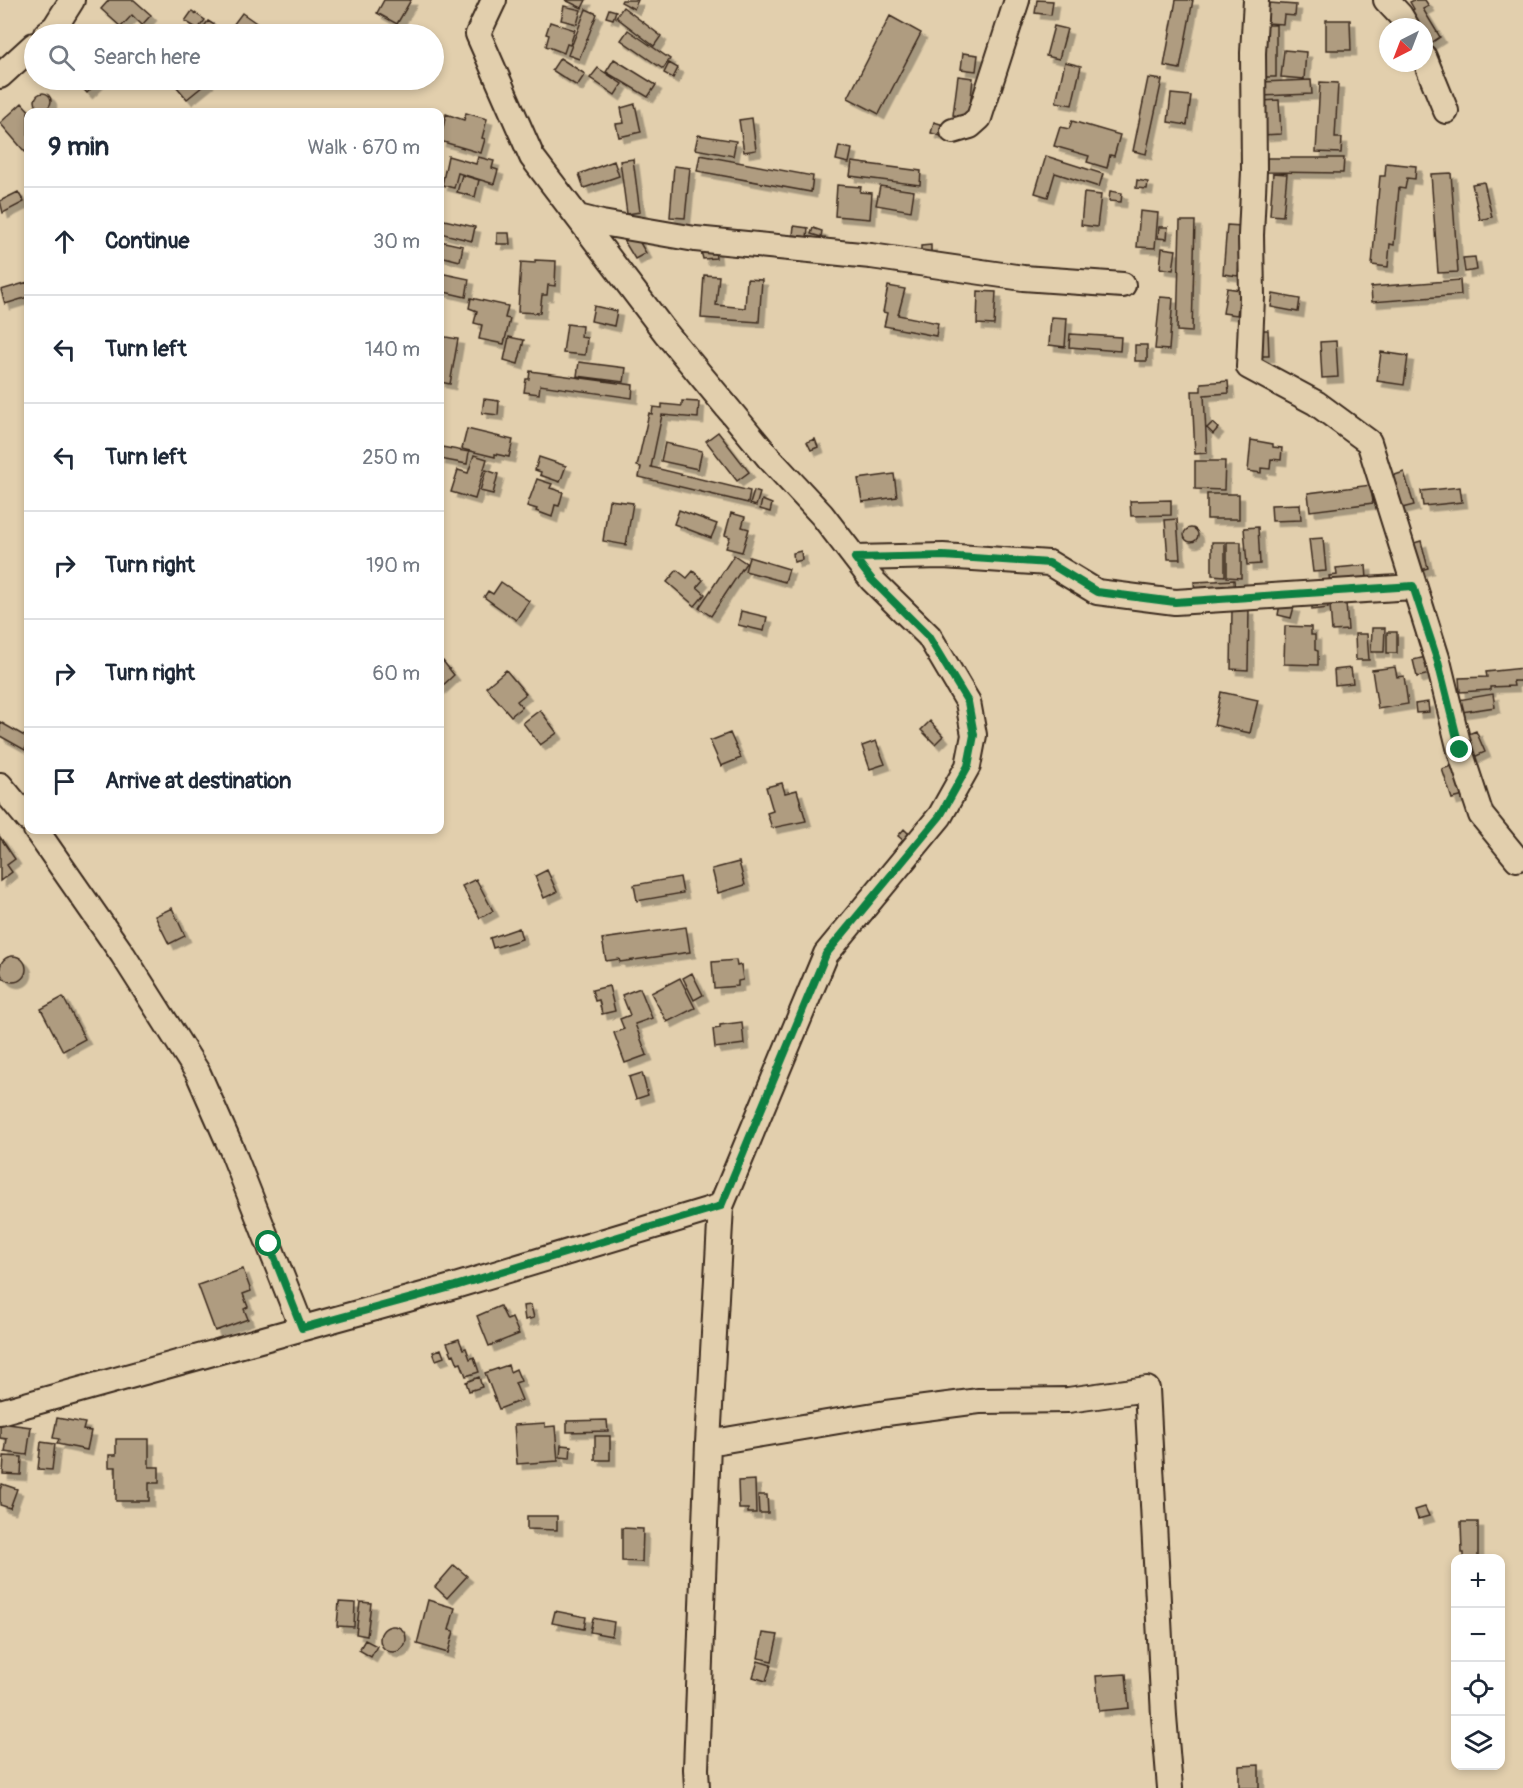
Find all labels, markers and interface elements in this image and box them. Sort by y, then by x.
north arrow [1379,18,1433,72]
search box [24,24,444,90]
icon: search [45,41,78,74]
text: Search here [93,43,200,71]
text: 9 min [48,131,109,163]
text: Walk · 670 m [308,135,420,160]
icon: ahead [48,225,81,258]
text: Continue [105,227,189,255]
text: 30 m [373,229,420,254]
icon: left [48,333,81,366]
text: Turn left [105,335,187,363]
text: 140 m [365,337,420,362]
icon: left [48,441,81,474]
text: Turn left [105,443,187,471]
text: 250 m [362,445,420,470]
icon: right [48,549,81,582]
text: Turn right [105,551,195,579]
text: 190 m [366,553,420,578]
icon: right [48,657,81,690]
text: Turn right [105,659,195,687]
text: 60 m [373,661,420,686]
route end [1446,736,1472,762]
icon: arrive [48,765,81,798]
text: Arrive at destination [105,767,291,795]
route start [255,1230,281,1256]
map controls [1451,1554,1505,1770]
button: + [1451,1554,1505,1608]
button: − [1451,1608,1505,1662]
button: locate [1451,1662,1505,1716]
button: layers [1451,1716,1505,1770]

